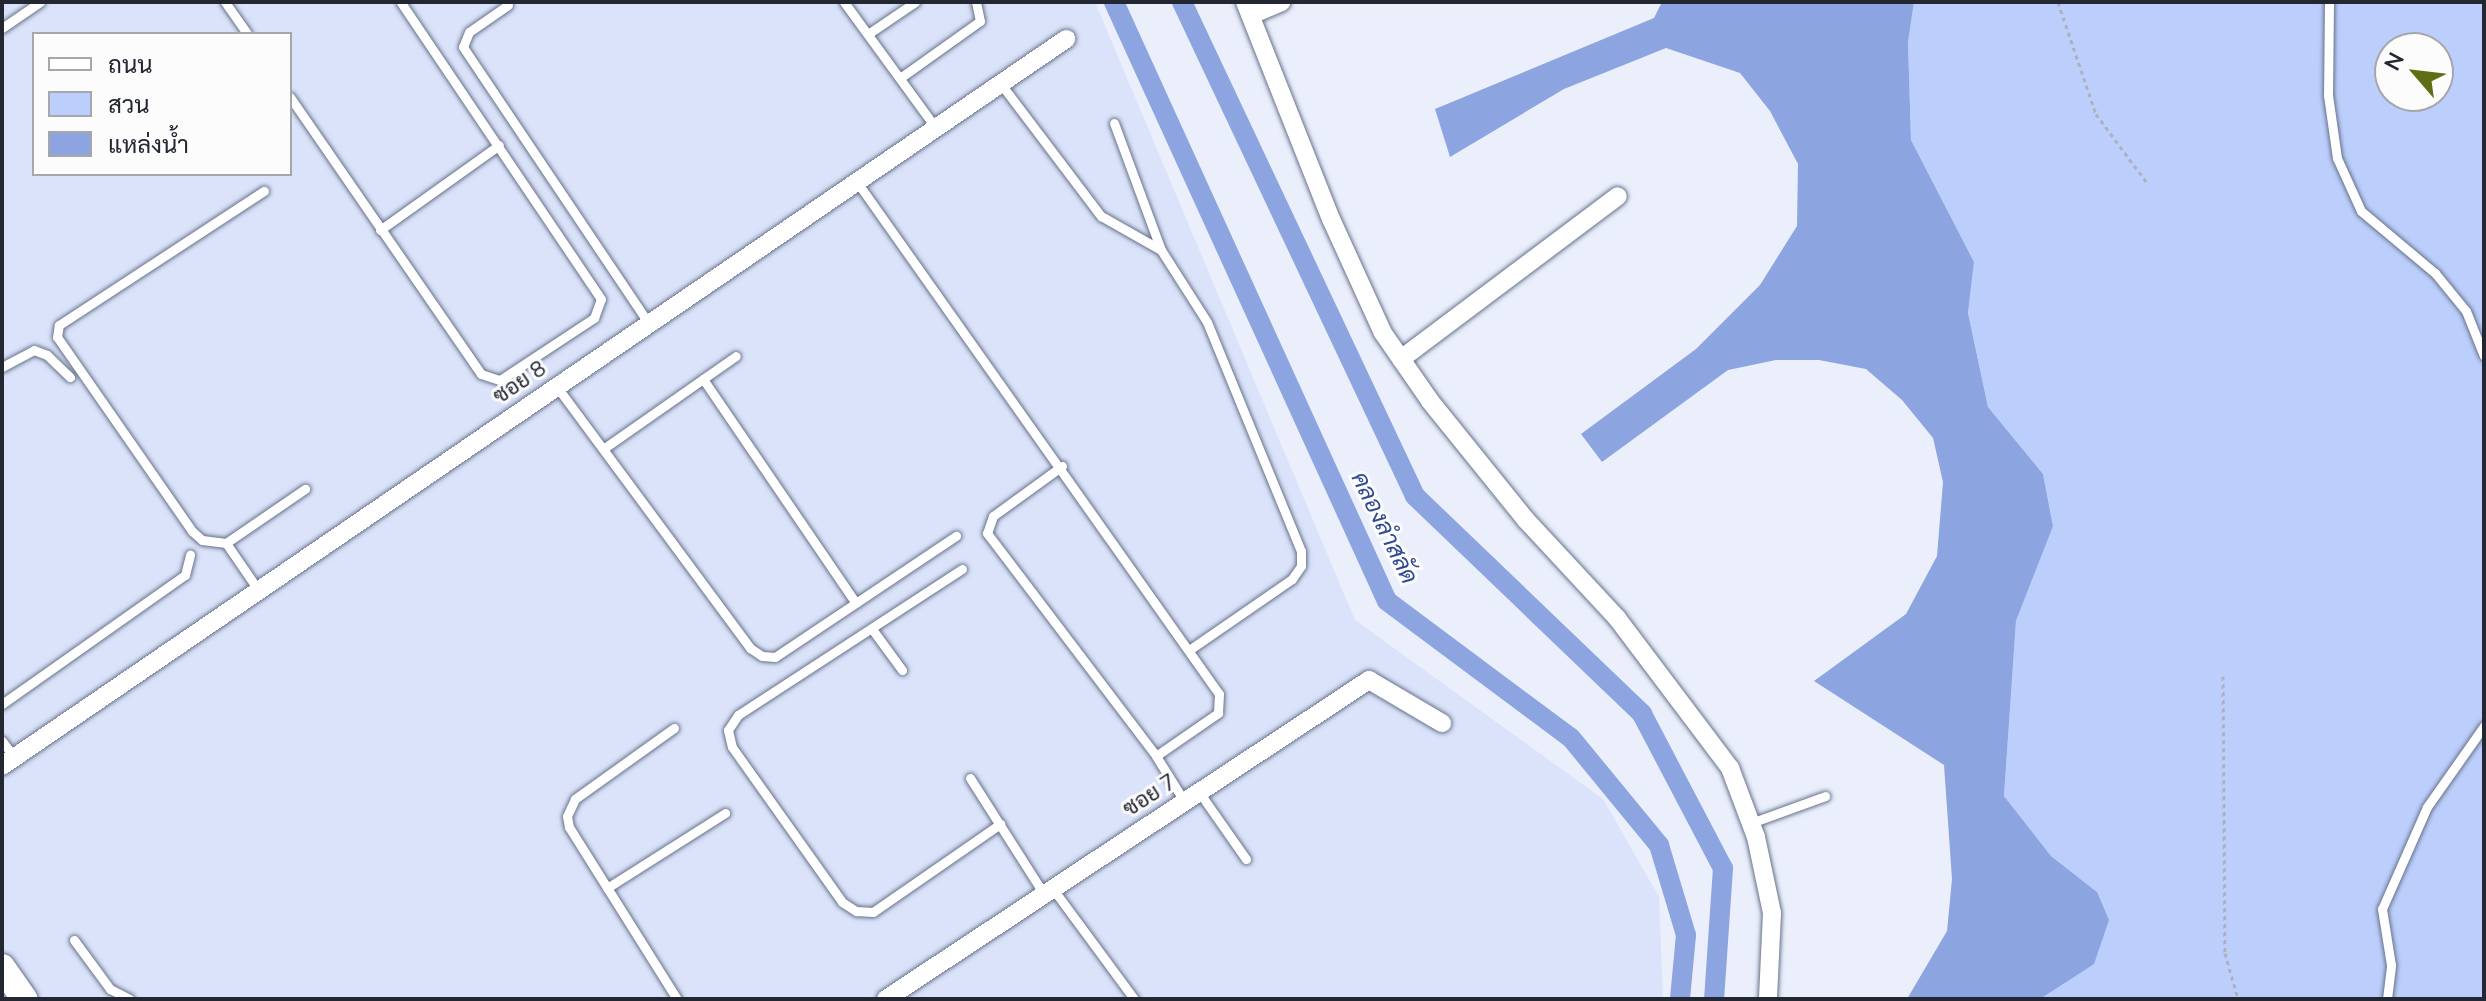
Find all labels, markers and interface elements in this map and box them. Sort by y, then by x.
legend [32,32,292,176]
north arrow [2374,32,2454,112]
text: N [2377,47,2412,76]
text: ถนน [108,49,153,81]
text: สวน [108,89,150,121]
text: แหล่งน้ำ [108,129,189,161]
street label: ซอย 8 [489,356,551,410]
water label: คลองลำสลัด [1345,467,1423,589]
street label: ซอย 7 [1119,769,1181,823]

